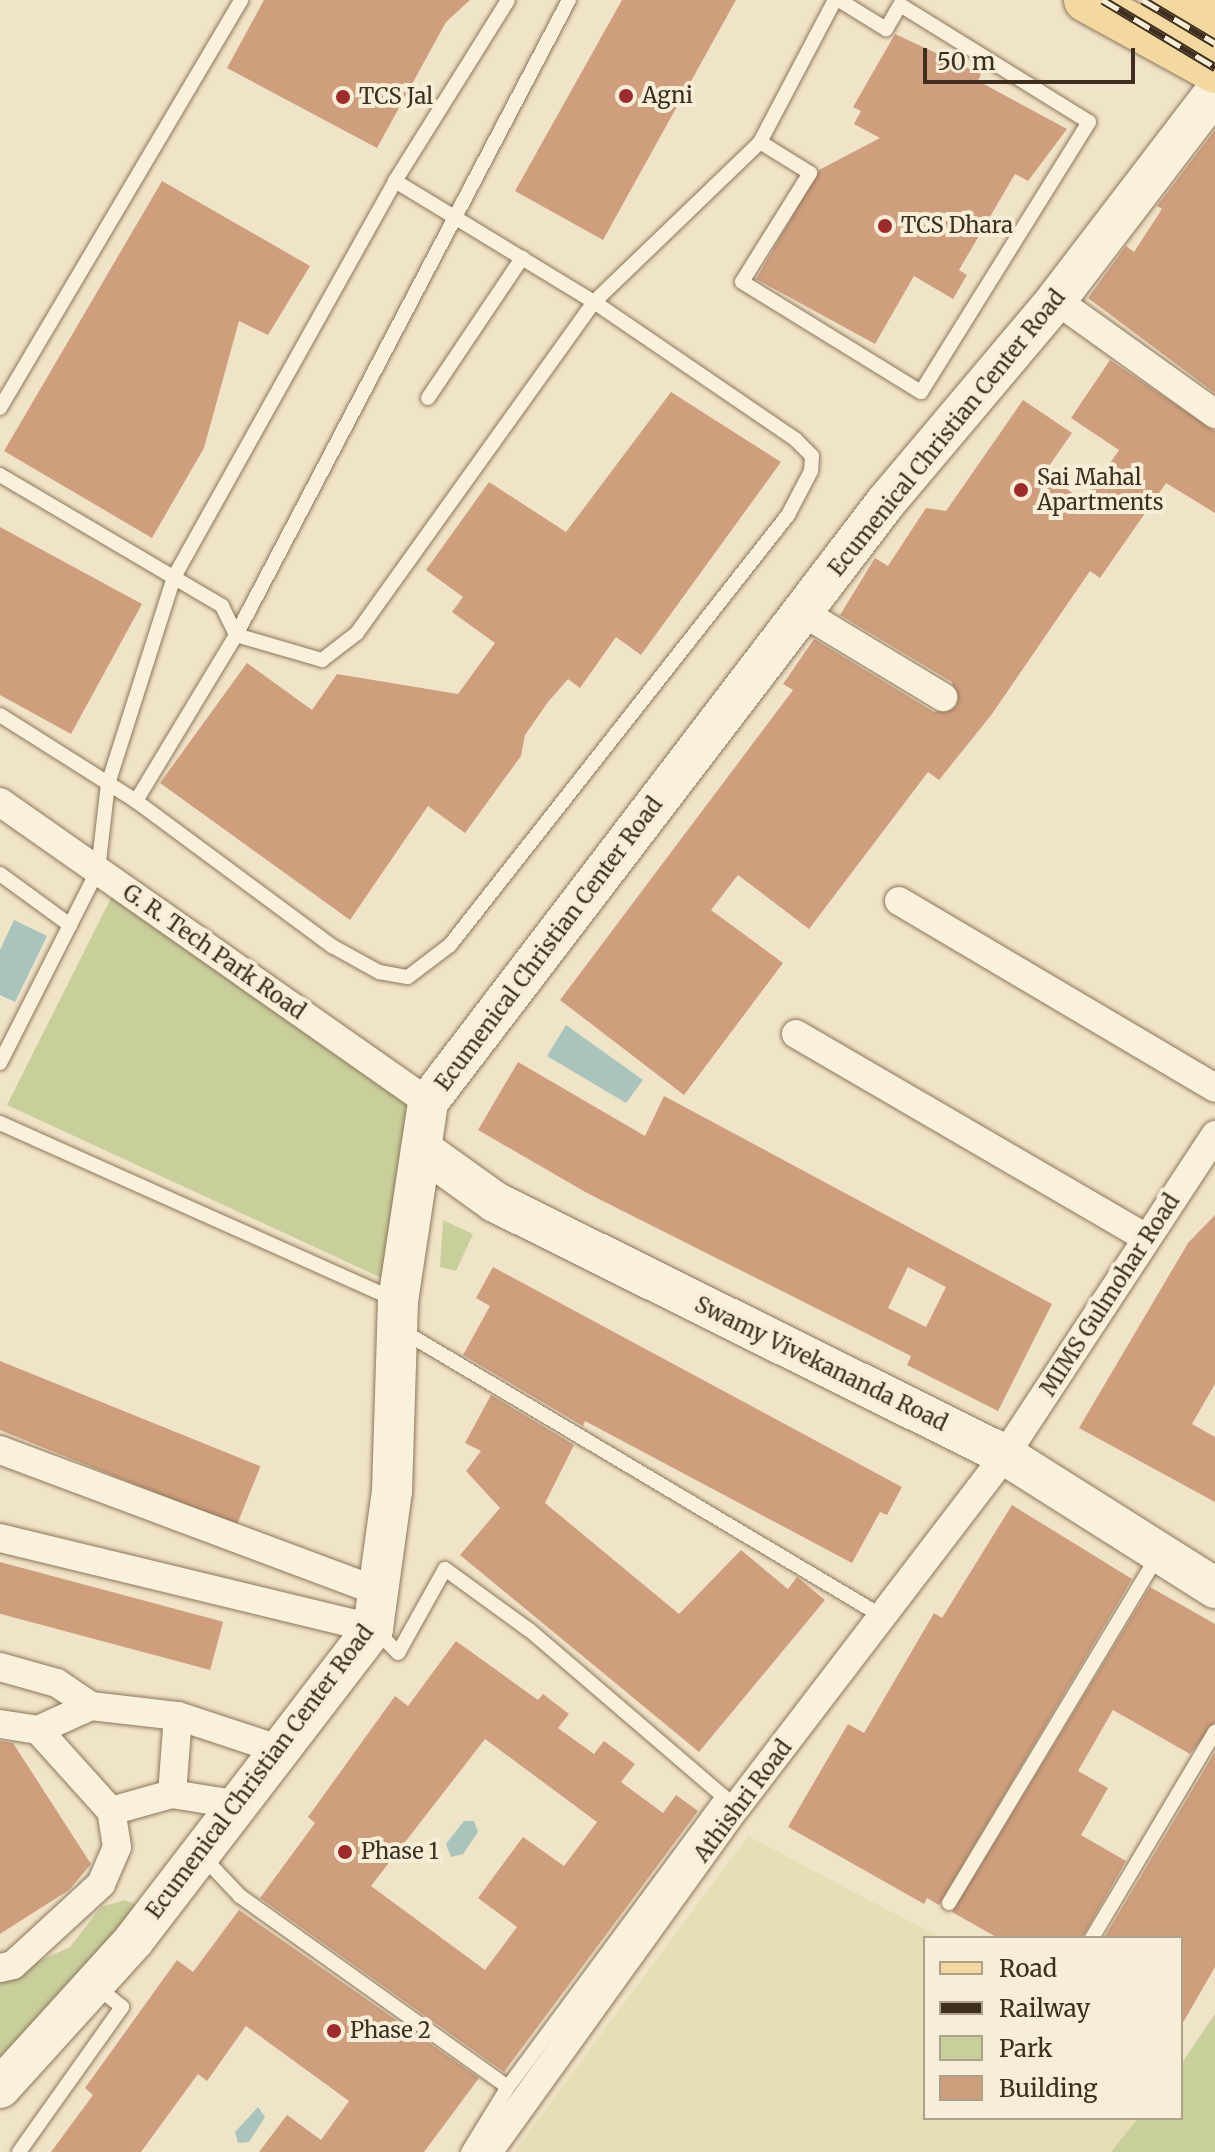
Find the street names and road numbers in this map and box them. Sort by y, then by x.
street label: Ecumenical Christian Center Road [823,284,1071,582]
street label: Ecumenical Christian Center Road [430,792,668,1096]
street label: G. R. Tech Park Road [118,879,310,1025]
street label: MIMS Gulmohar Road [1035,1189,1185,1401]
street label: Swamy Vivekananda Road [690,1291,952,1437]
street label: Ecumenical Christian Center Road [141,1620,379,1924]
street label: Athishri Road [689,1735,797,1867]

